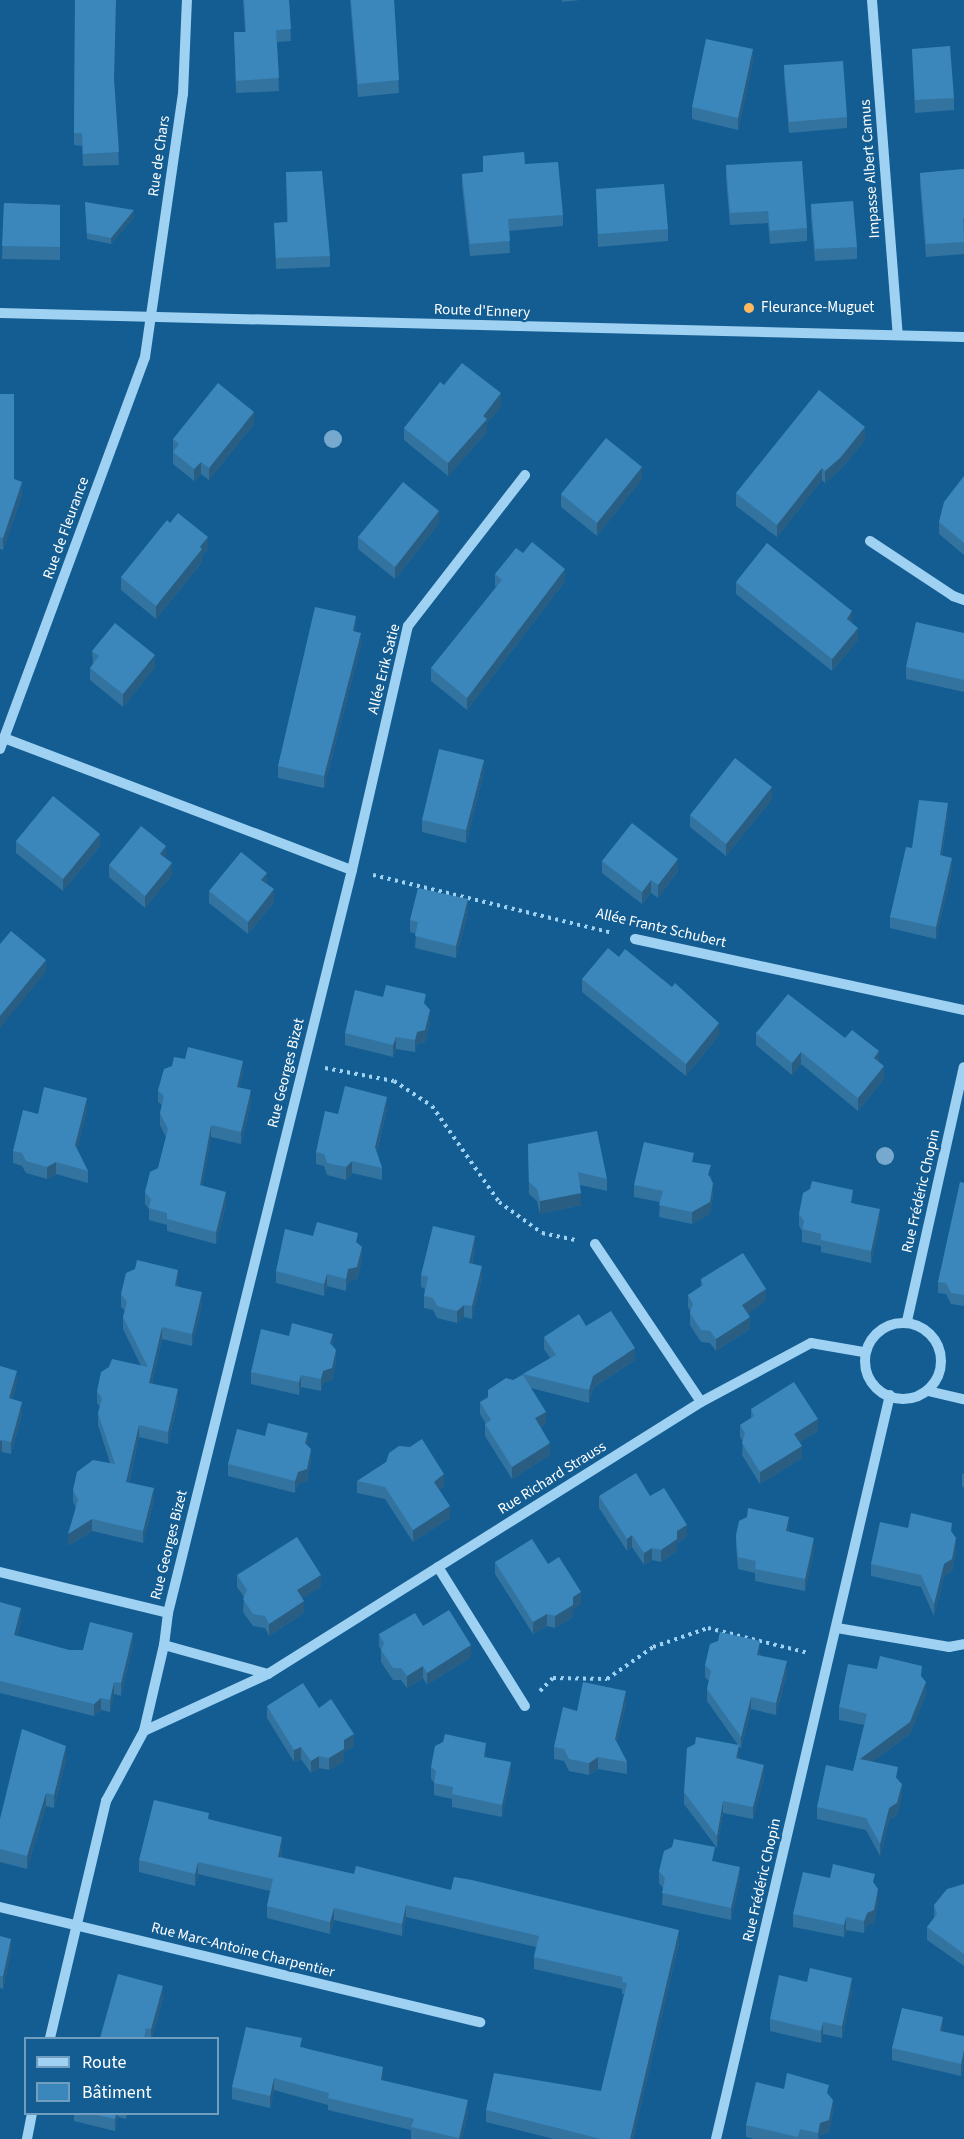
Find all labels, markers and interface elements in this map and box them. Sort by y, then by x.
street label: Impasse Albert Camus [856,99,884,239]
street label: Rue de Chars [144,114,174,198]
place label: Fleurance-Muguet [761,299,874,317]
street label: Route d'Ennery [434,300,530,322]
marker: Fleurance-Muguet [742,301,756,315]
street label: Rue de Fleurance [39,475,93,581]
street label: Allée Erik Satie [364,622,404,716]
street label: Allée Frantz Schubert [594,904,728,952]
street label: Rue Georges Bizet [264,1016,308,1130]
street label: Rue Frédéric Chopin [898,1127,944,1255]
street label: Rue Richard Strauss [495,1437,609,1519]
street label: Rue Georges Bizet [147,1488,191,1602]
street label: Rue Frédéric Chopin [739,1816,785,1944]
street label: Rue Marc-Antoine Charpentier [149,1918,337,1982]
legend [24,2037,219,2115]
text: Route [82,2050,126,2075]
text: Bâtiment [82,2080,152,2105]

